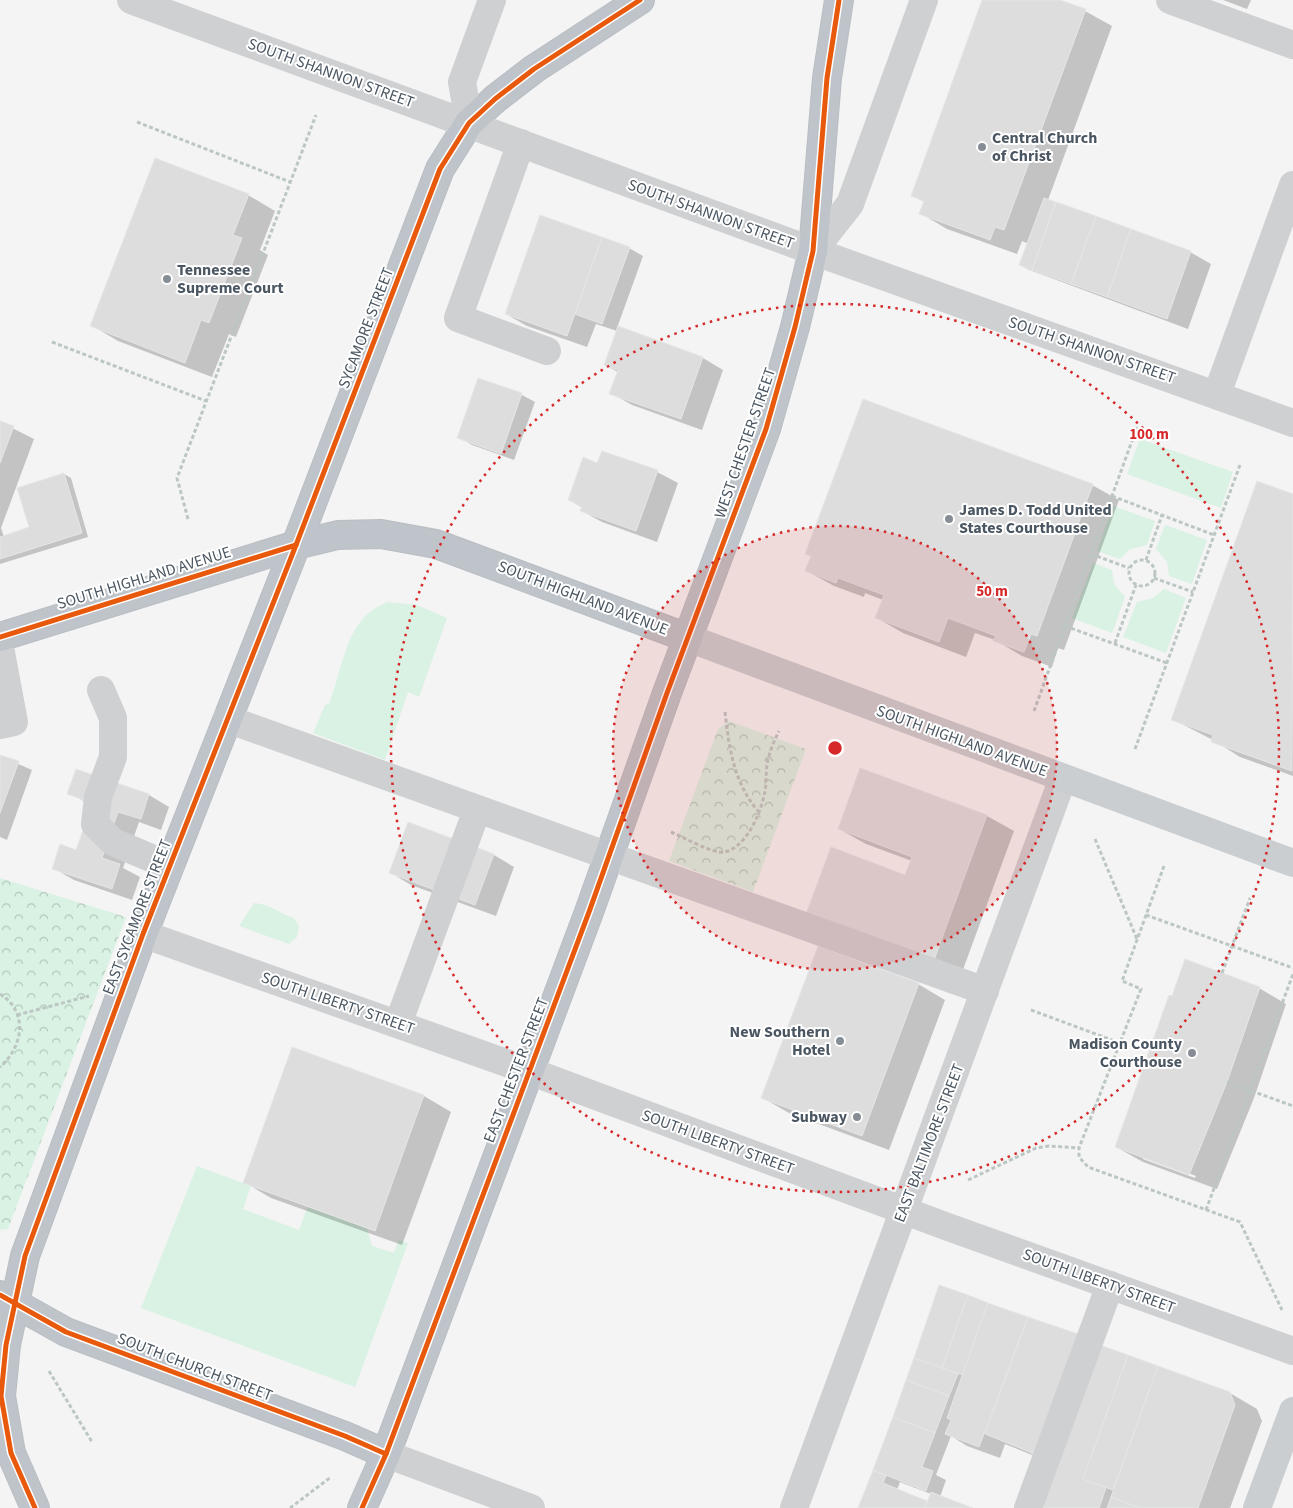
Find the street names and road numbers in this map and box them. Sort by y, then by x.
street label: SOUTH SHANNON STREET [245,33,418,114]
street label: SOUTH SHANNON STREET [625,174,798,255]
street label: SYCAMORE STREET [333,264,399,392]
street label: SOUTH SHANNON STREET [1005,311,1179,389]
street label: WEST CHESTER STREET [709,364,781,521]
street label: SOUTH HIGHLAND AVENUE [54,541,234,615]
street label: SOUTH HIGHLAND AVENUE [495,555,671,641]
street label: SOUTH HIGHLAND AVENUE [873,700,1051,782]
street label: EAST SYCAMORE STREET [97,836,177,998]
street label: SOUTH LIBERTY STREET [258,966,418,1040]
street label: EAST CHESTER STREET [478,994,554,1146]
street label: EAST BALTIMORE STREET [889,1060,970,1225]
street label: SOUTH LIBERTY STREET [639,1104,798,1180]
street label: SOUTH LIBERTY STREET [1020,1243,1179,1319]
street label: SOUTH CHURCH STREET [114,1327,276,1407]

